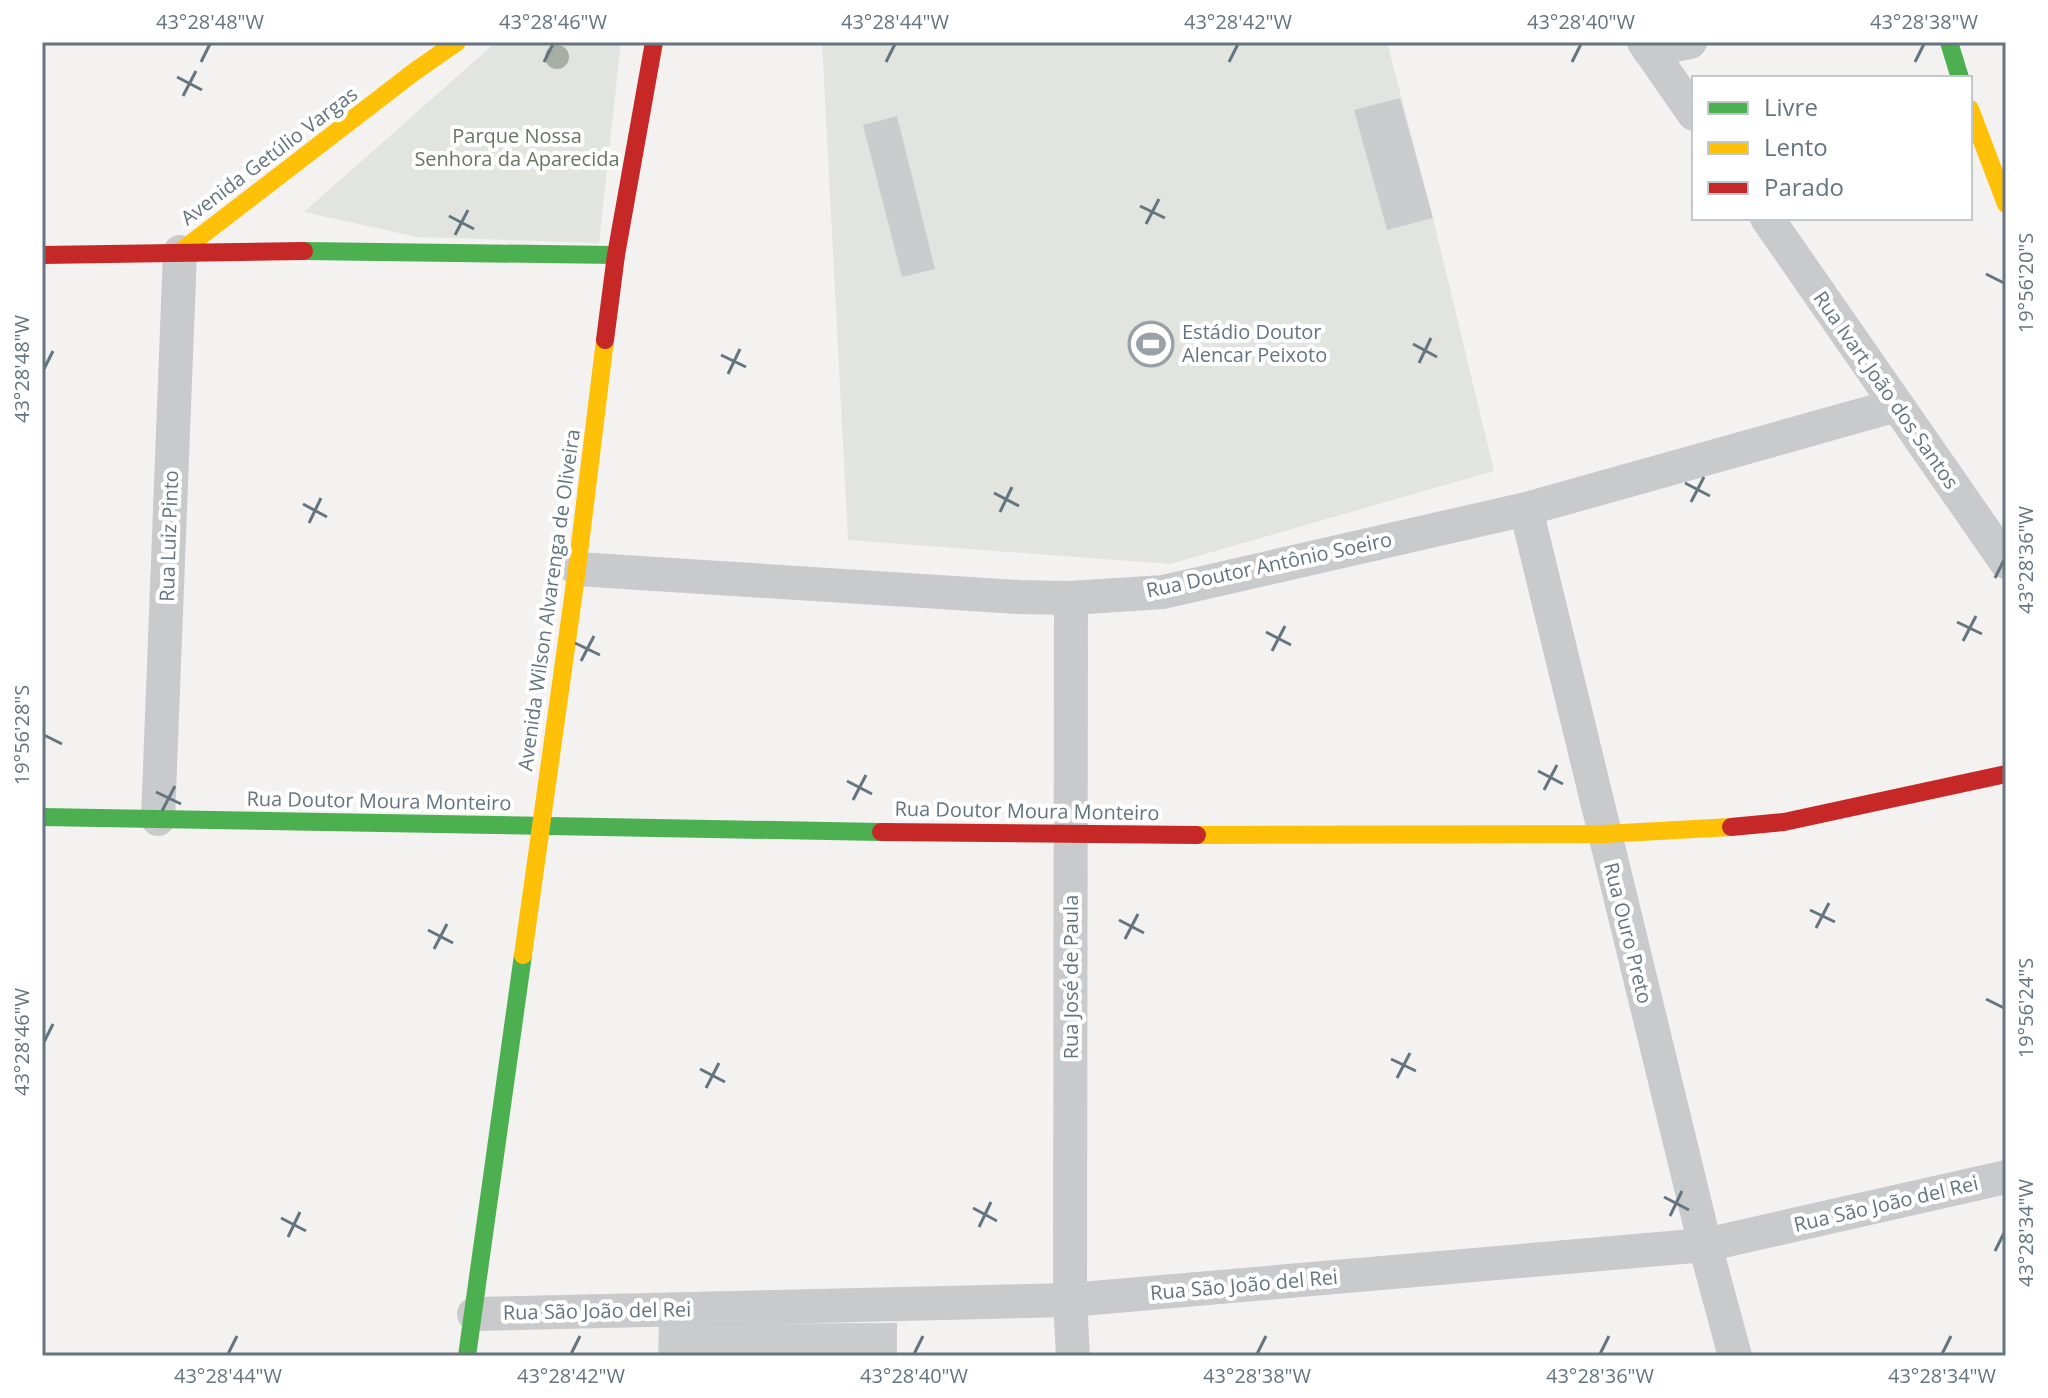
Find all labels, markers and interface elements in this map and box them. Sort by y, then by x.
text: 43°28'48"W [156,8,265,35]
text: 43°28'46"W [499,8,608,35]
text: 43°28'44"W [841,8,950,35]
text: 43°28'42"W [1184,8,1293,35]
text: 43°28'40"W [1527,8,1636,35]
text: 43°28'38"W [1870,8,1979,35]
legend [1692,76,1972,220]
street label: Avenida Getúlio Vargas [175,80,363,231]
text: Livre [1764,90,1818,123]
park label: Parque Nossa Senhora da Aparecida [414,122,620,172]
text: Lento [1764,130,1828,163]
text: Parado [1764,170,1844,203]
text: 19°56'20"S [2012,233,2039,333]
street label: Rua Ivart João dos Santos [1808,285,1965,494]
text: 43°28'48"W [8,314,35,423]
place label: Estádio Doutor Alencar Peixoto [1182,318,1327,368]
sports icon: Estádio Doutor Alencar Peixoto [1127,320,1175,368]
street label: Avenida Wilson Alvarenga de Oliveira [511,427,586,773]
street label: Rua Luiz Pinto [153,470,184,602]
text: 43°28'36"W [2012,505,2039,614]
street label: Rua Doutor Antônio Soeiro [1144,525,1394,604]
text: 19°56'28"S [8,685,35,785]
street label: Rua Doutor Moura Monteiro [246,785,512,816]
street label: Rua Doutor Moura Monteiro [894,795,1160,826]
street label: Rua Ouro Preto [1598,859,1659,1006]
street label: Rua José de Paula [1057,895,1084,1059]
text: 19°56'24"S [2012,958,2039,1058]
text: 43°28'46"W [8,987,35,1096]
street label: Rua São João del Rei [1791,1169,1981,1238]
text: 43°28'34"W [2012,1178,2039,1287]
street label: Rua São João del Rei [1149,1263,1339,1306]
street label: Rua São João del Rei [503,1295,691,1326]
text: 43°28'44"W [174,1362,283,1389]
text: 43°28'42"W [517,1362,626,1389]
text: 43°28'40"W [860,1362,969,1389]
text: 43°28'38"W [1203,1362,1312,1389]
text: 43°28'36"W [1546,1362,1655,1389]
text: 43°28'34"W [1888,1362,1997,1389]

